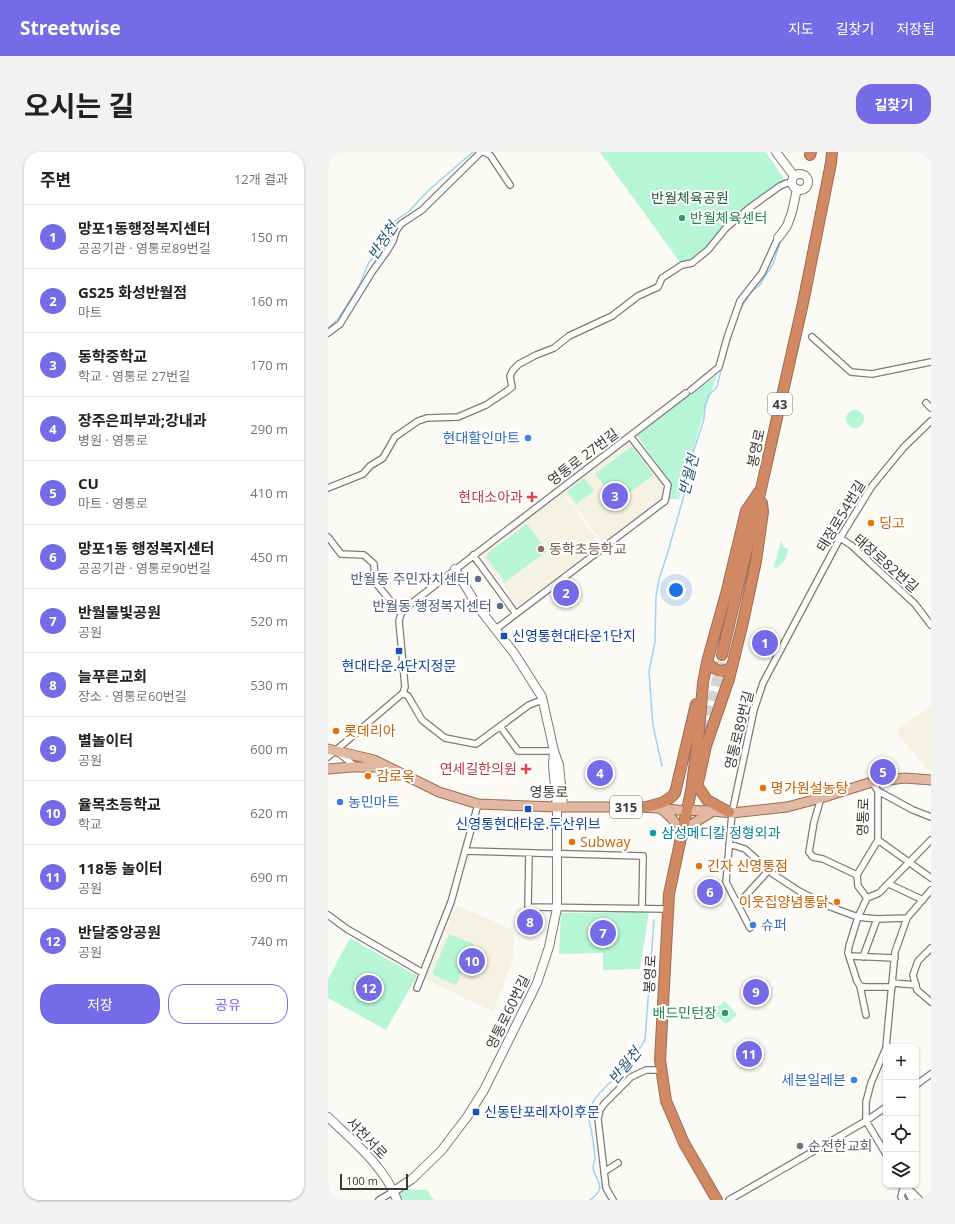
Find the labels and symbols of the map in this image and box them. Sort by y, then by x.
park label: 반월체육공원 [651,188,729,207]
place label: 반월체육센터 [690,208,767,227]
marker: 반월체육센터 [677,213,687,223]
water label: 반정천 [362,216,403,263]
road number: 43 [768,393,792,415]
street label: 영통로 27번길 [543,424,622,489]
street label: 봉영로 [742,427,769,469]
place label: 현대할인마트 [443,428,520,447]
marker: 현대할인마트 [523,433,533,443]
water label: 반월천 [673,450,703,497]
street label: 태장로54번길 [812,476,869,555]
pin: 3 [602,481,628,511]
place label: 현대소아과 [459,487,523,506]
marker: 현대소아과 [526,491,538,503]
place label: 딩고 [879,513,905,532]
marker: 딩고 [866,518,876,528]
street label: 태장로82번길 [850,529,923,596]
place label: 동학초등학교 [549,539,626,558]
marker: 동학초등학교 [536,544,546,554]
place label: 반월동 주민자치센터 [350,569,470,588]
marker: 반월동 주민자치센터 [473,574,483,584]
pin: 2 [553,578,579,608]
your location [666,580,686,600]
place label: 반월동 행정복지센터 [372,596,492,615]
marker: 반월동 행정복지센터 [495,601,505,611]
place label: 신영통현대타운1단지 [512,626,636,645]
pin: 1 [752,628,778,658]
marker: 신영통현대타운1단지 [499,631,509,641]
marker: 현대타운.4단지정문 [394,646,404,656]
place label: 현대타운.4단지정문 [342,656,456,675]
street label: 영통로89번길 [720,689,757,771]
place label: 롯데리아 [344,721,396,740]
marker: 롯데리아 [331,726,341,736]
pin: 5 [870,757,896,787]
pin: 4 [587,758,613,788]
place label: 연세길한의원 [440,759,517,778]
marker: 연세길한의원 [520,763,532,775]
place label: 감로옥 [376,766,415,785]
marker: 감로옥 [363,771,373,781]
place label: 명가원설농탕 [771,778,848,797]
street label: 영통로 [530,782,569,801]
marker: 명가원설농탕 [758,783,768,793]
place label: 농민마트 [348,792,400,811]
road number: 315 [610,796,642,818]
marker: 농민마트 [335,797,345,807]
street label: 영통로 [852,797,873,837]
marker: 신영통현대타운.두산위브 [523,804,533,814]
place label: 신영통현대타운.두산위브 [455,814,601,833]
place label: 삼성메디칼 정형외과 [661,823,781,842]
marker: 삼성메디칼 정형외과 [648,828,658,838]
place label: Subway [580,832,631,851]
marker: Subway [567,837,577,847]
place label: 긴자 신영통점 [707,856,788,875]
marker: 긴자 신영통점 [694,861,704,871]
pin: 6 [697,877,723,907]
place label: 이웃집양념통닭 [739,892,829,911]
marker: 이웃집양념통닭 [832,897,842,907]
pin: 8 [517,907,543,937]
place label: 슈퍼 [761,915,787,934]
pin: 7 [590,918,616,948]
marker: 슈퍼 [748,920,758,930]
pin: 10 [459,946,485,976]
street label: 봉영로 [639,954,660,994]
street label: 영통로60번길 [481,971,534,1052]
pin: 12 [356,973,382,1003]
pin: 9 [743,977,769,1007]
place label: 배드민턴장 [653,1003,717,1022]
marker: 배드민턴장 [720,1008,730,1018]
pin: 11 [736,1039,762,1069]
water label: 반월천 [603,1041,646,1088]
place label: 세븐일레븐 [782,1070,846,1089]
marker: 세븐일레븐 [849,1075,859,1085]
place label: 신동탄포레자이후문 [484,1102,600,1121]
marker: 신동탄포레자이후문 [471,1107,481,1117]
street label: 서천서로 [343,1113,392,1163]
place label: 순전한교회 [808,1136,872,1155]
marker: 순전한교회 [795,1141,805,1151]
scale bar [340,1172,408,1191]

